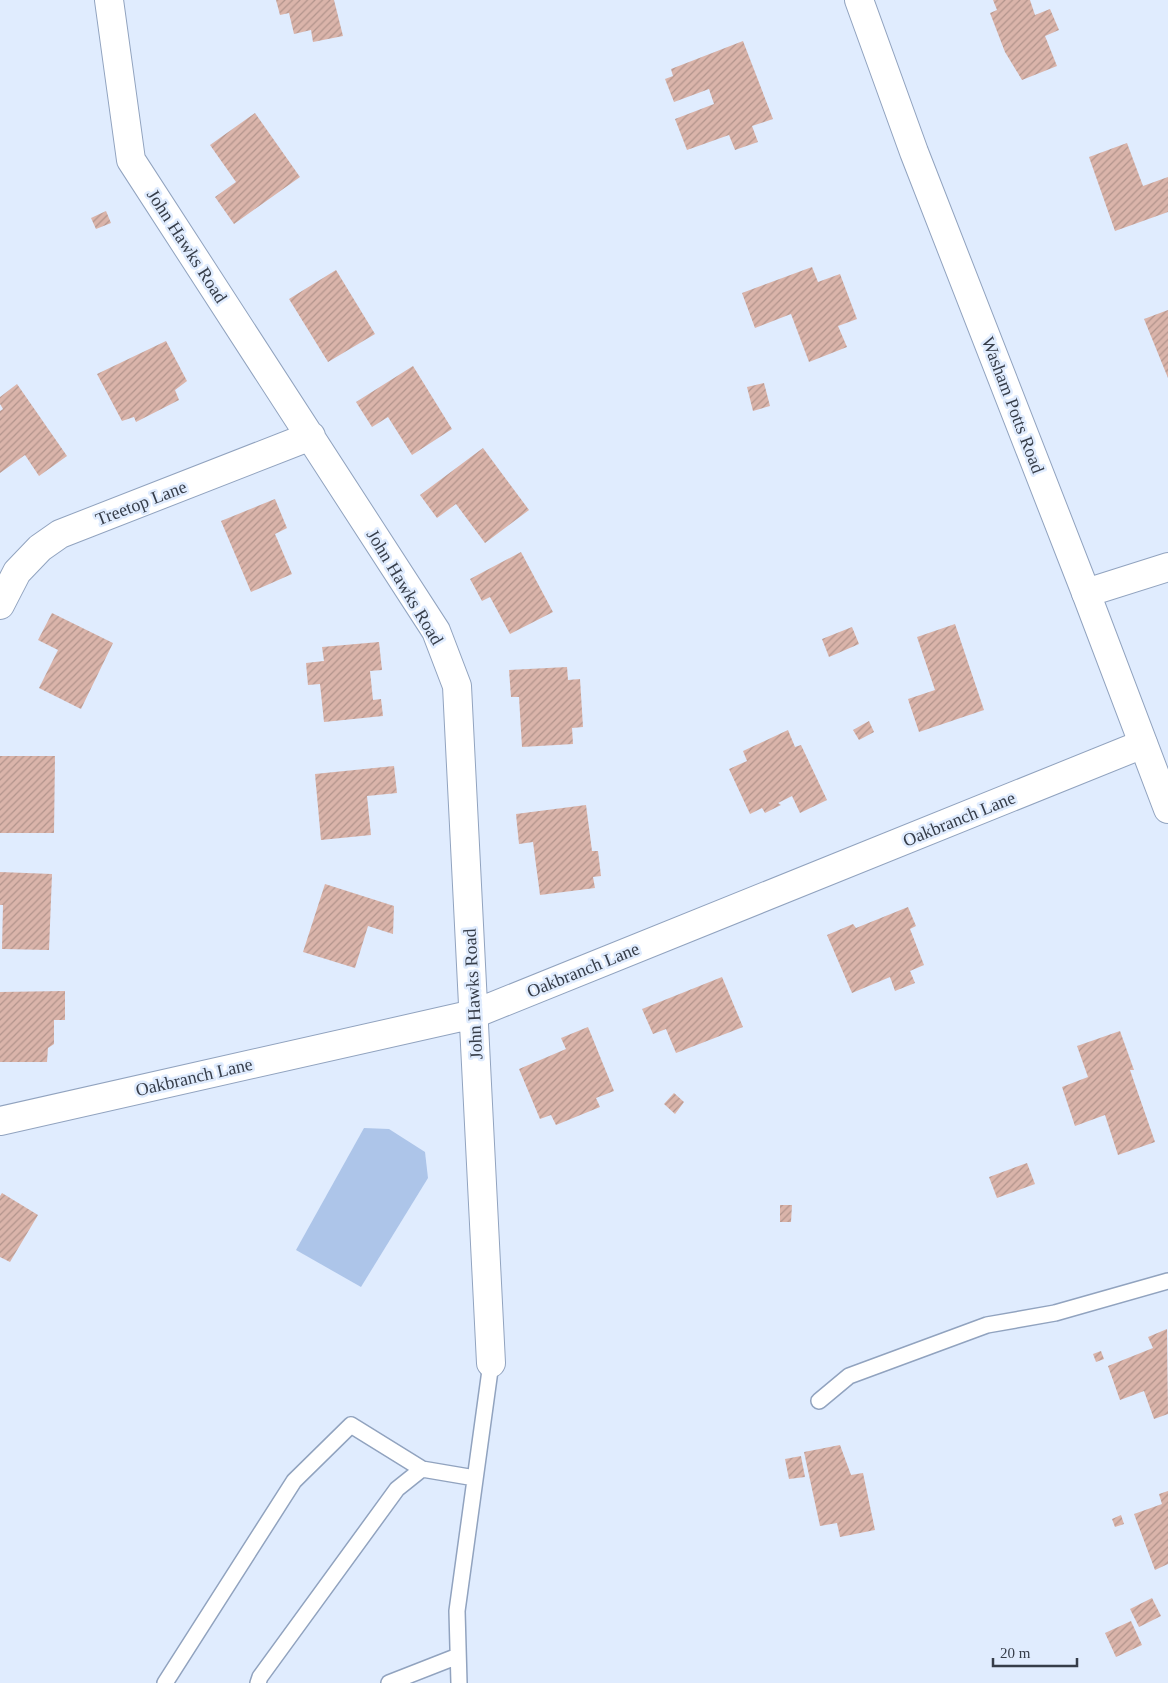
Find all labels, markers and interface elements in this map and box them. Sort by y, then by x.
street label: John Hawks Road [143,186,231,306]
street label: Washam Potts Road [978,334,1048,476]
street label: Treetop Lane [93,476,189,530]
street label: John Hawks Road [363,526,447,648]
street label: Oakbranch Lane [900,787,1018,851]
street label: John Hawks Road [460,928,486,1060]
street label: Oakbranch Lane [524,938,642,1002]
street label: Oakbranch Lane [134,1054,254,1100]
scale bar [993,1636,1077,1668]
text: 20 m [1000,1645,1031,1661]

